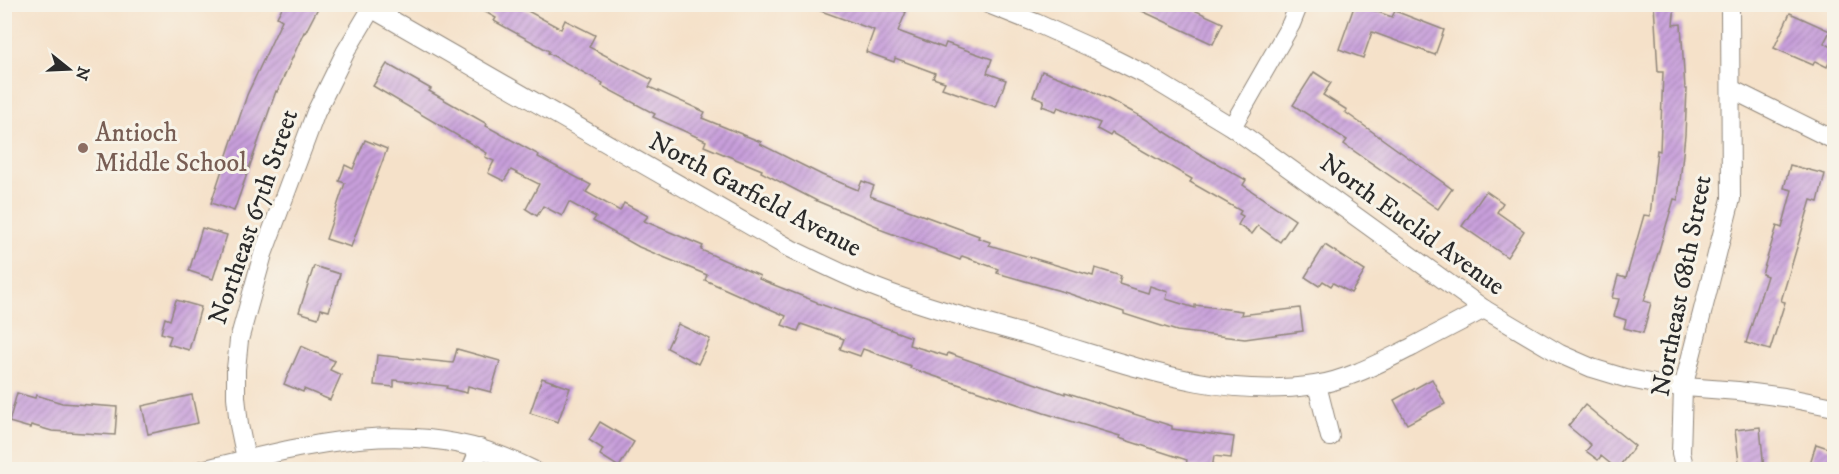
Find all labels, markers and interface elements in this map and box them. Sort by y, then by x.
north arrow [39,39,99,99]
text: N [71,64,94,83]
street label: Northeast 67th Street [202,105,306,329]
place label: Antioch Middle School [95,117,247,180]
street label: North Garfield Avenue [643,125,867,265]
marker: Antioch Middle School [76,141,90,155]
street label: North Euclid Avenue [1313,147,1511,303]
street label: Northeast 68th Street [1644,172,1720,400]

